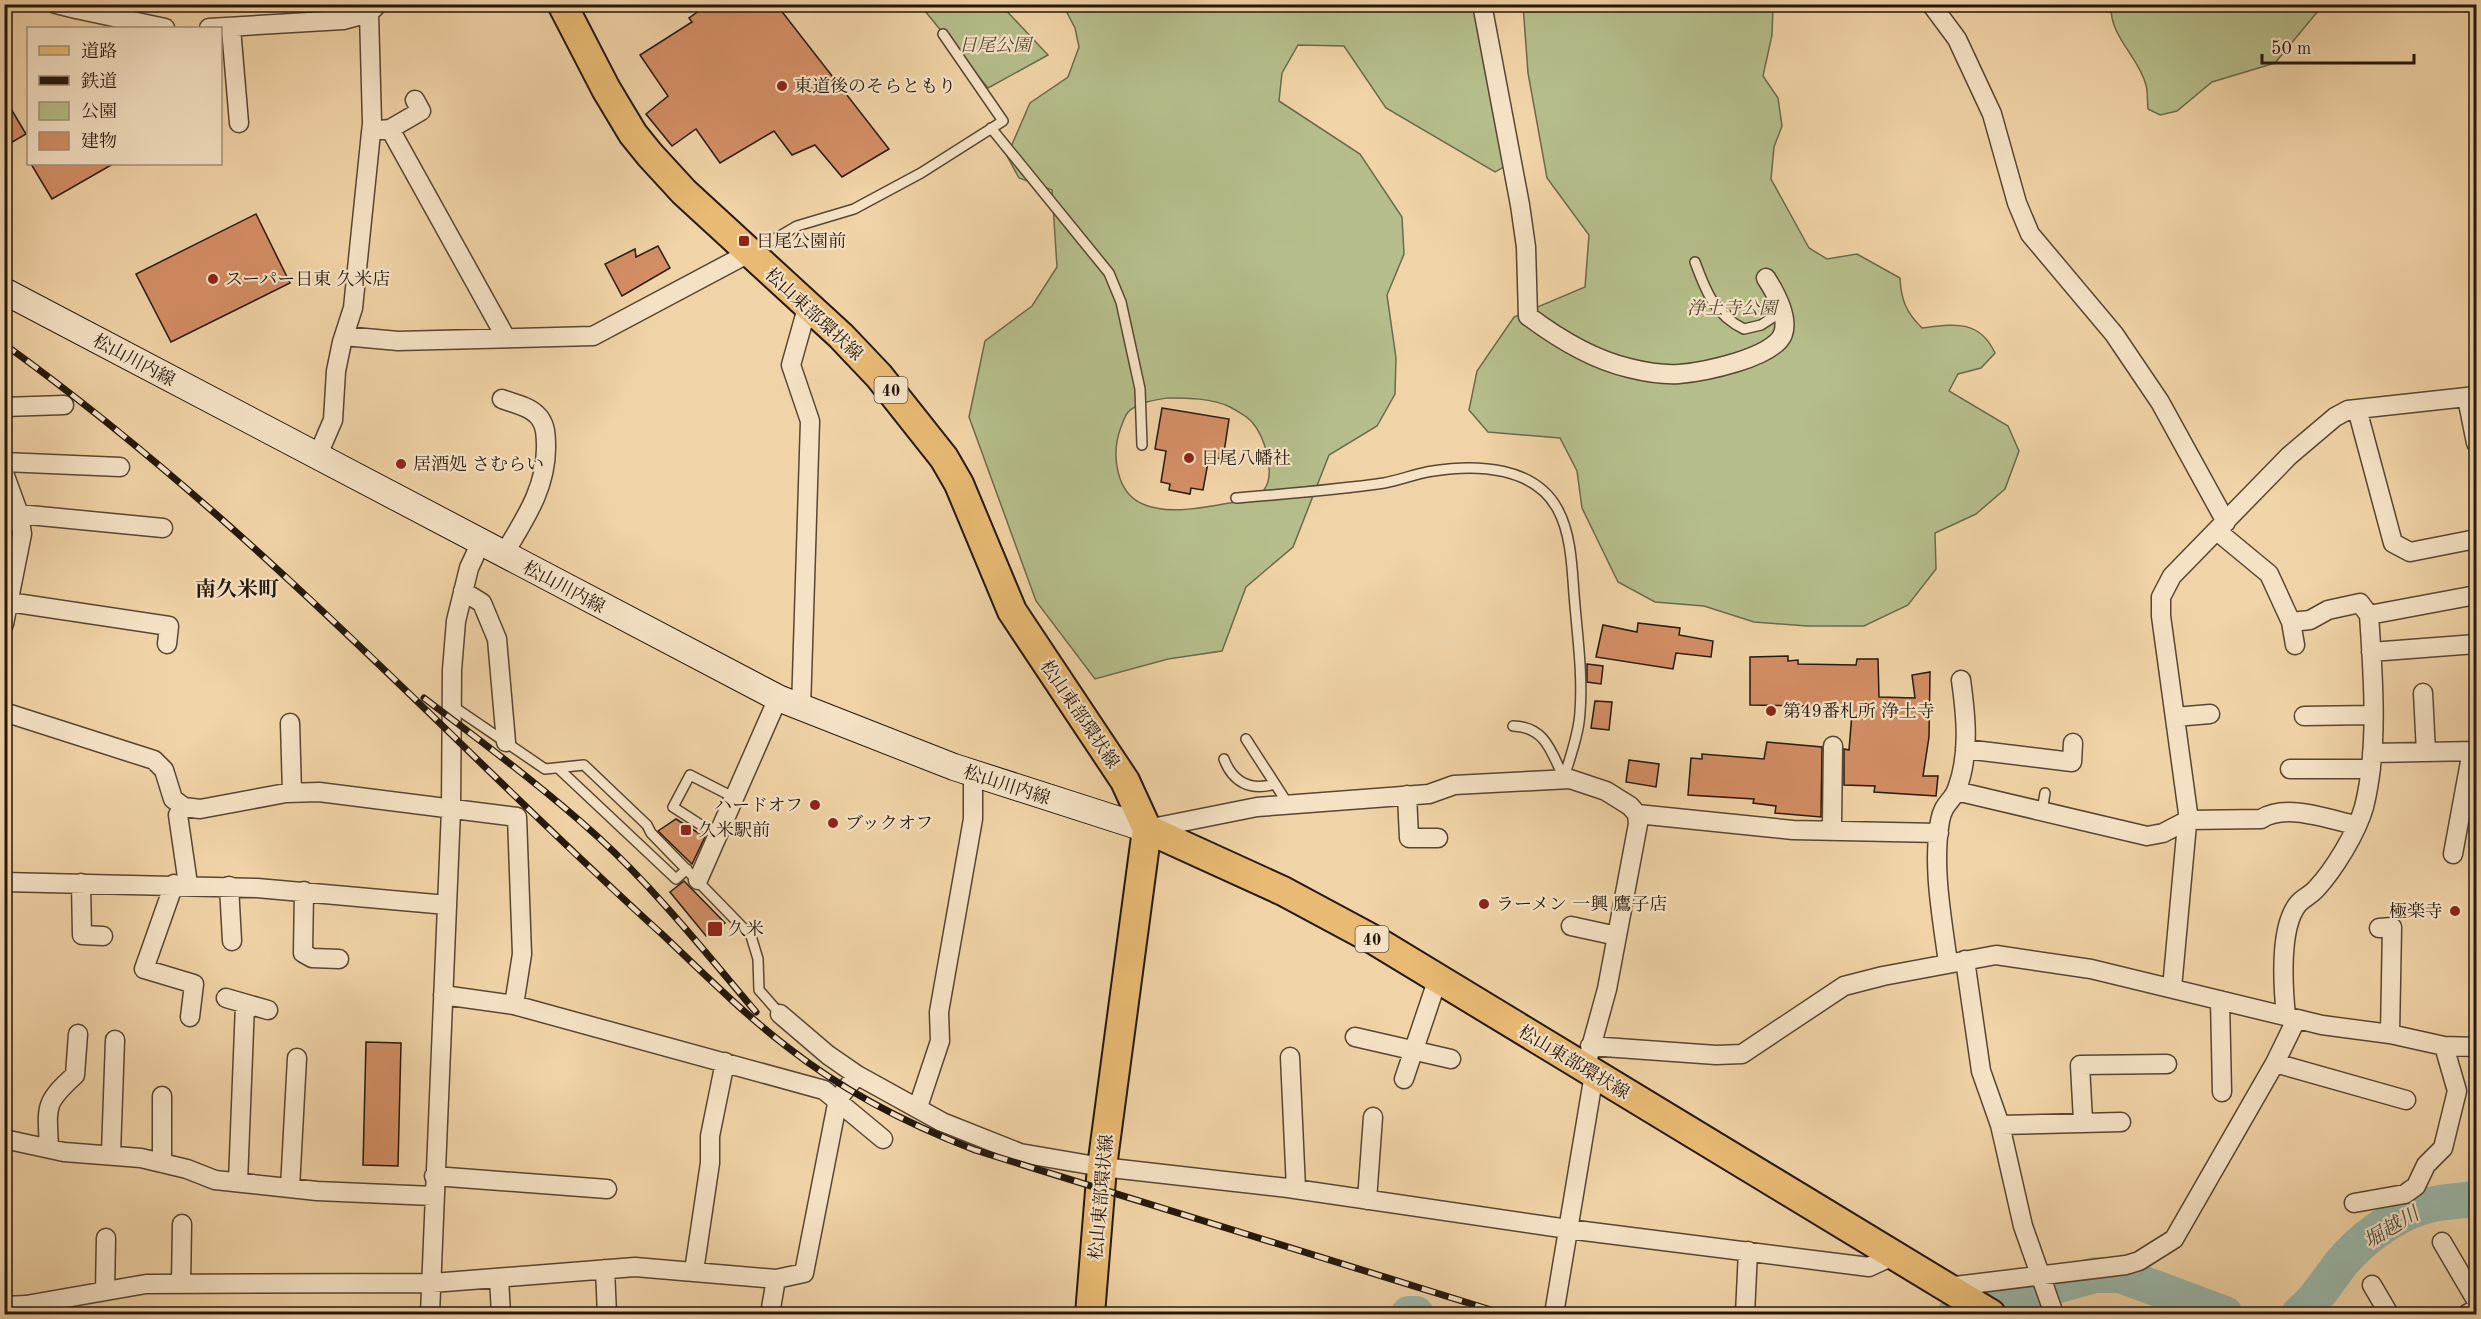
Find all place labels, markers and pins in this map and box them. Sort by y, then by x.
place label: 東道後のそらともり [794,76,956,96]
marker: 東道後のそらともり [775,79,789,93]
place label: 日尾公園前 [756,231,846,251]
marker: 日尾公園前 [737,234,751,248]
place label: スーパー日東 久米店 [225,269,390,289]
marker: スーパー日東 久米店 [206,272,220,286]
place label: 日尾八幡社 [1201,448,1291,468]
marker: 日尾八幡社 [1182,451,1196,465]
place label: 居酒処 さむらい [413,454,544,474]
marker: 居酒処 さむらい [394,457,408,471]
place label: 第49番札所 浄土寺 [1783,701,1935,721]
marker: 第49番札所 浄土寺 [1764,704,1778,718]
place label: ハードオフ [714,797,803,815]
marker: ハードオフ [808,798,822,812]
place label: ブックオフ [845,814,933,833]
marker: ブックオフ [826,816,840,830]
place label: 久米駅前 [698,820,770,840]
marker: 久米駅前 [679,823,693,837]
place label: ラーメン 一興 鷹子店 [1496,894,1667,914]
marker: ラーメン 一興 鷹子店 [1477,897,1491,911]
place label: 極楽寺 [2389,901,2443,921]
marker: 極楽寺 [2448,904,2462,918]
place label: 久米 [728,919,764,939]
marker: 久米 [706,920,724,938]

